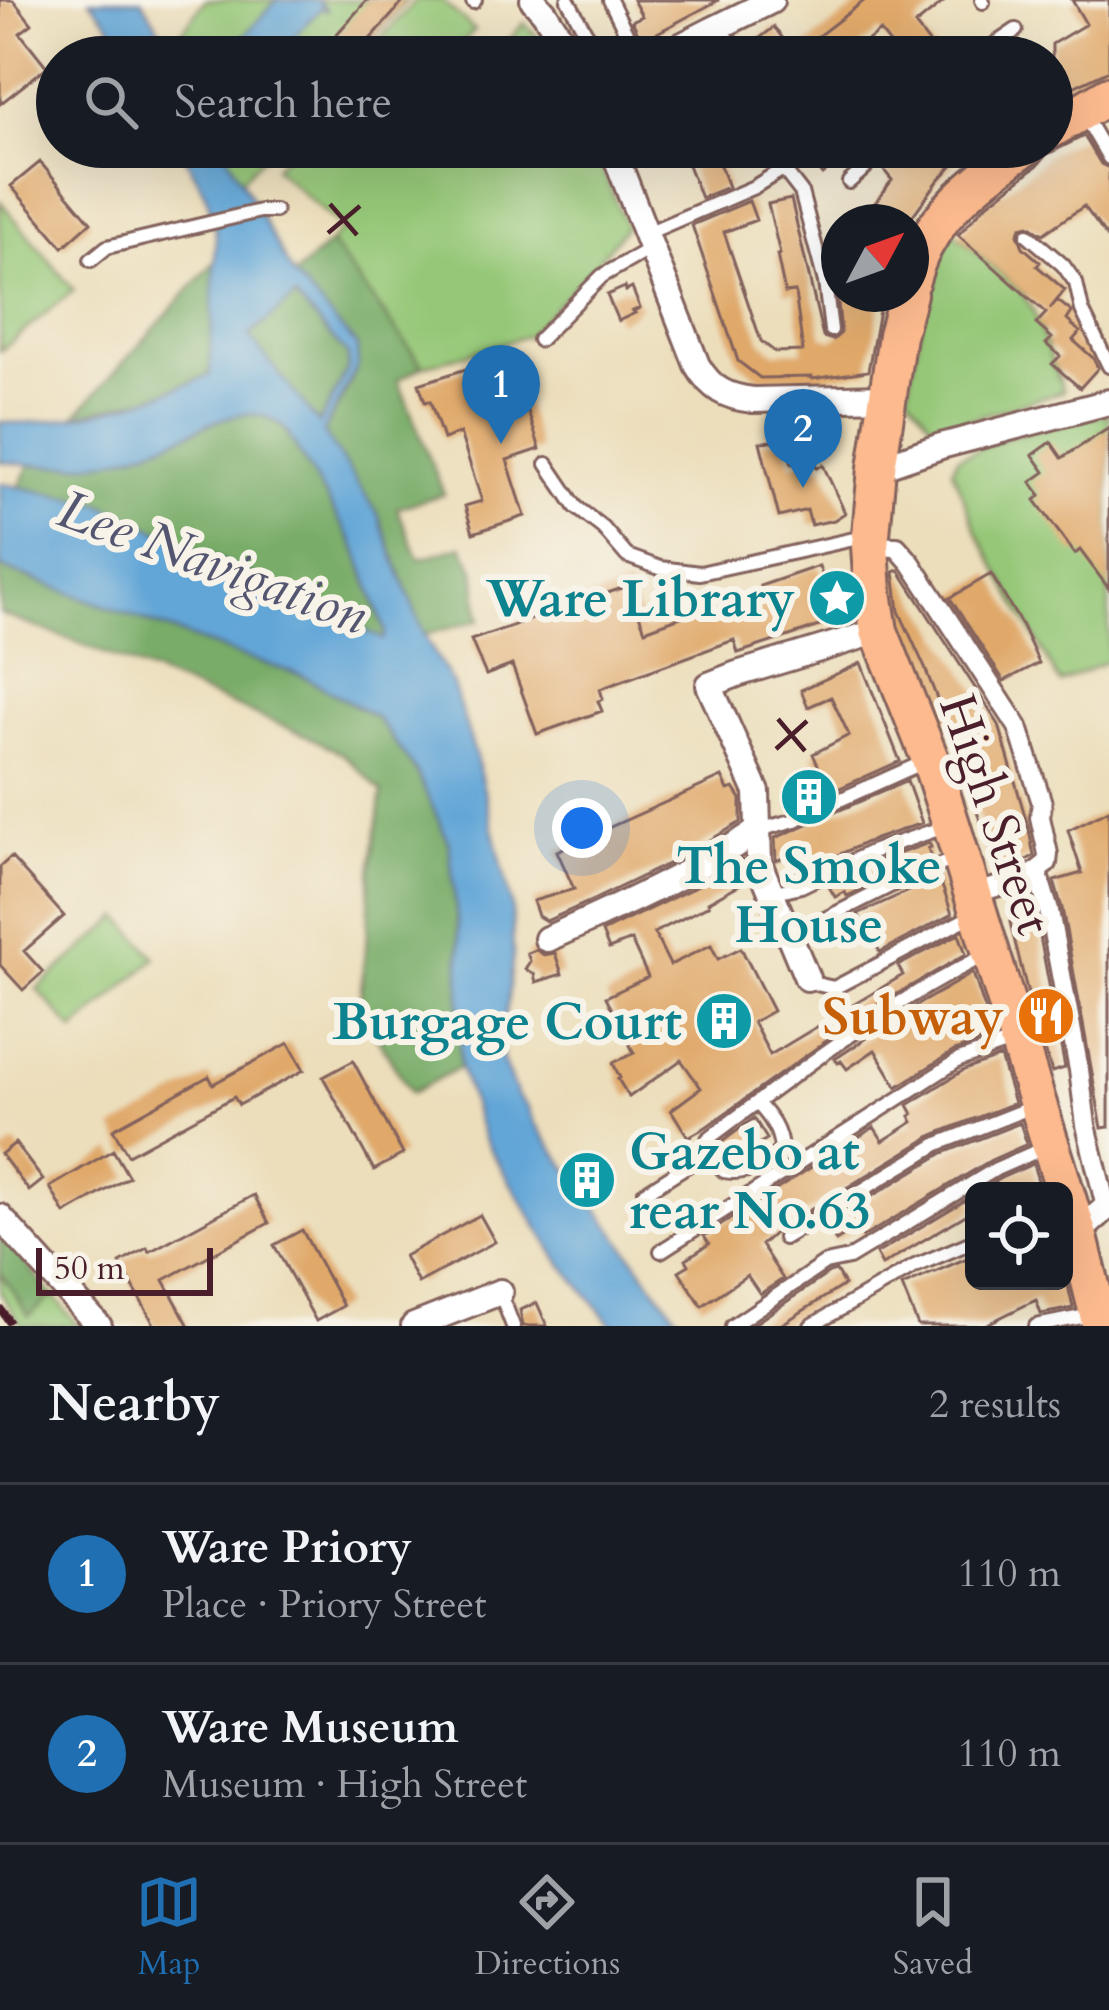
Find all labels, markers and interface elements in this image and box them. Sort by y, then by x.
search box [36,36,1073,168]
icon: search [78,69,144,135]
text: Search here [174,72,392,133]
north arrow [821,204,929,312]
pin: 1 [462,345,540,444]
pin: 2 [764,389,842,488]
water label: Lee Navigation [48,474,377,653]
place label: Ware Library [485,565,795,635]
place icon: Ware Library [806,567,868,629]
street label: High Street [921,685,1069,944]
building icon: The Smoke House [778,766,840,828]
your location [552,798,612,858]
place label: The Smoke House [676,832,942,961]
place label: Subway [822,983,1004,1053]
restaurant icon: Subway [1015,985,1077,1047]
place label: Burgage Court [332,988,682,1058]
building icon: Burgage Court [693,990,755,1052]
place label: Gazebo at rear No.63 [629,1118,871,1247]
building icon: Gazebo at rear No.63 [556,1149,618,1211]
map controls [965,1182,1073,1290]
button: locate [965,1182,1073,1290]
scale bar [36,1242,213,1295]
text: 50 m [54,1246,125,1291]
text: Nearby [48,1369,220,1439]
text: 2 results [929,1378,1061,1431]
text: Ware Priory [162,1517,412,1578]
text: 1 [77,1547,97,1600]
text: 110 m [958,1547,1061,1600]
text: Place · Priory Street [162,1578,487,1631]
text: Ware Museum [162,1697,458,1758]
text: 2 [77,1727,97,1780]
text: 110 m [958,1727,1061,1780]
text: Museum · High Street [162,1758,527,1811]
tab: Map [136,1869,202,1986]
tab: Directions [475,1869,620,1986]
tab: Saved [893,1869,973,1986]

